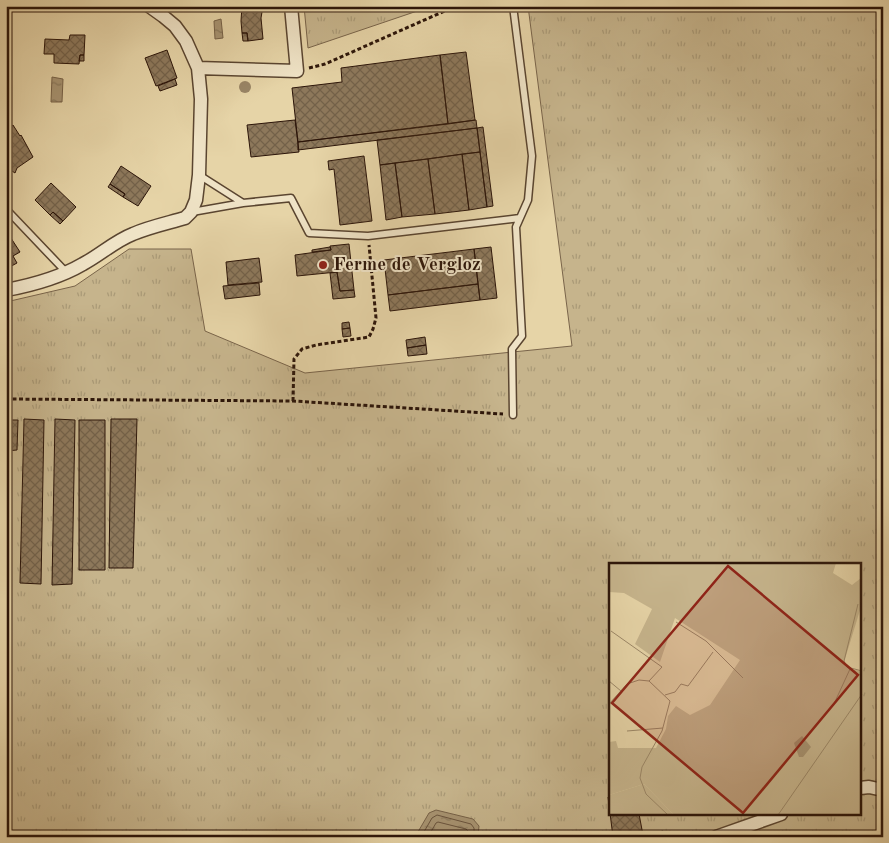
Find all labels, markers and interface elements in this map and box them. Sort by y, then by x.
place label: Ferme de Vergloz [333,256,481,275]
marker: Ferme de Vergloz [317,259,329,271]
inset map [609,563,862,816]

